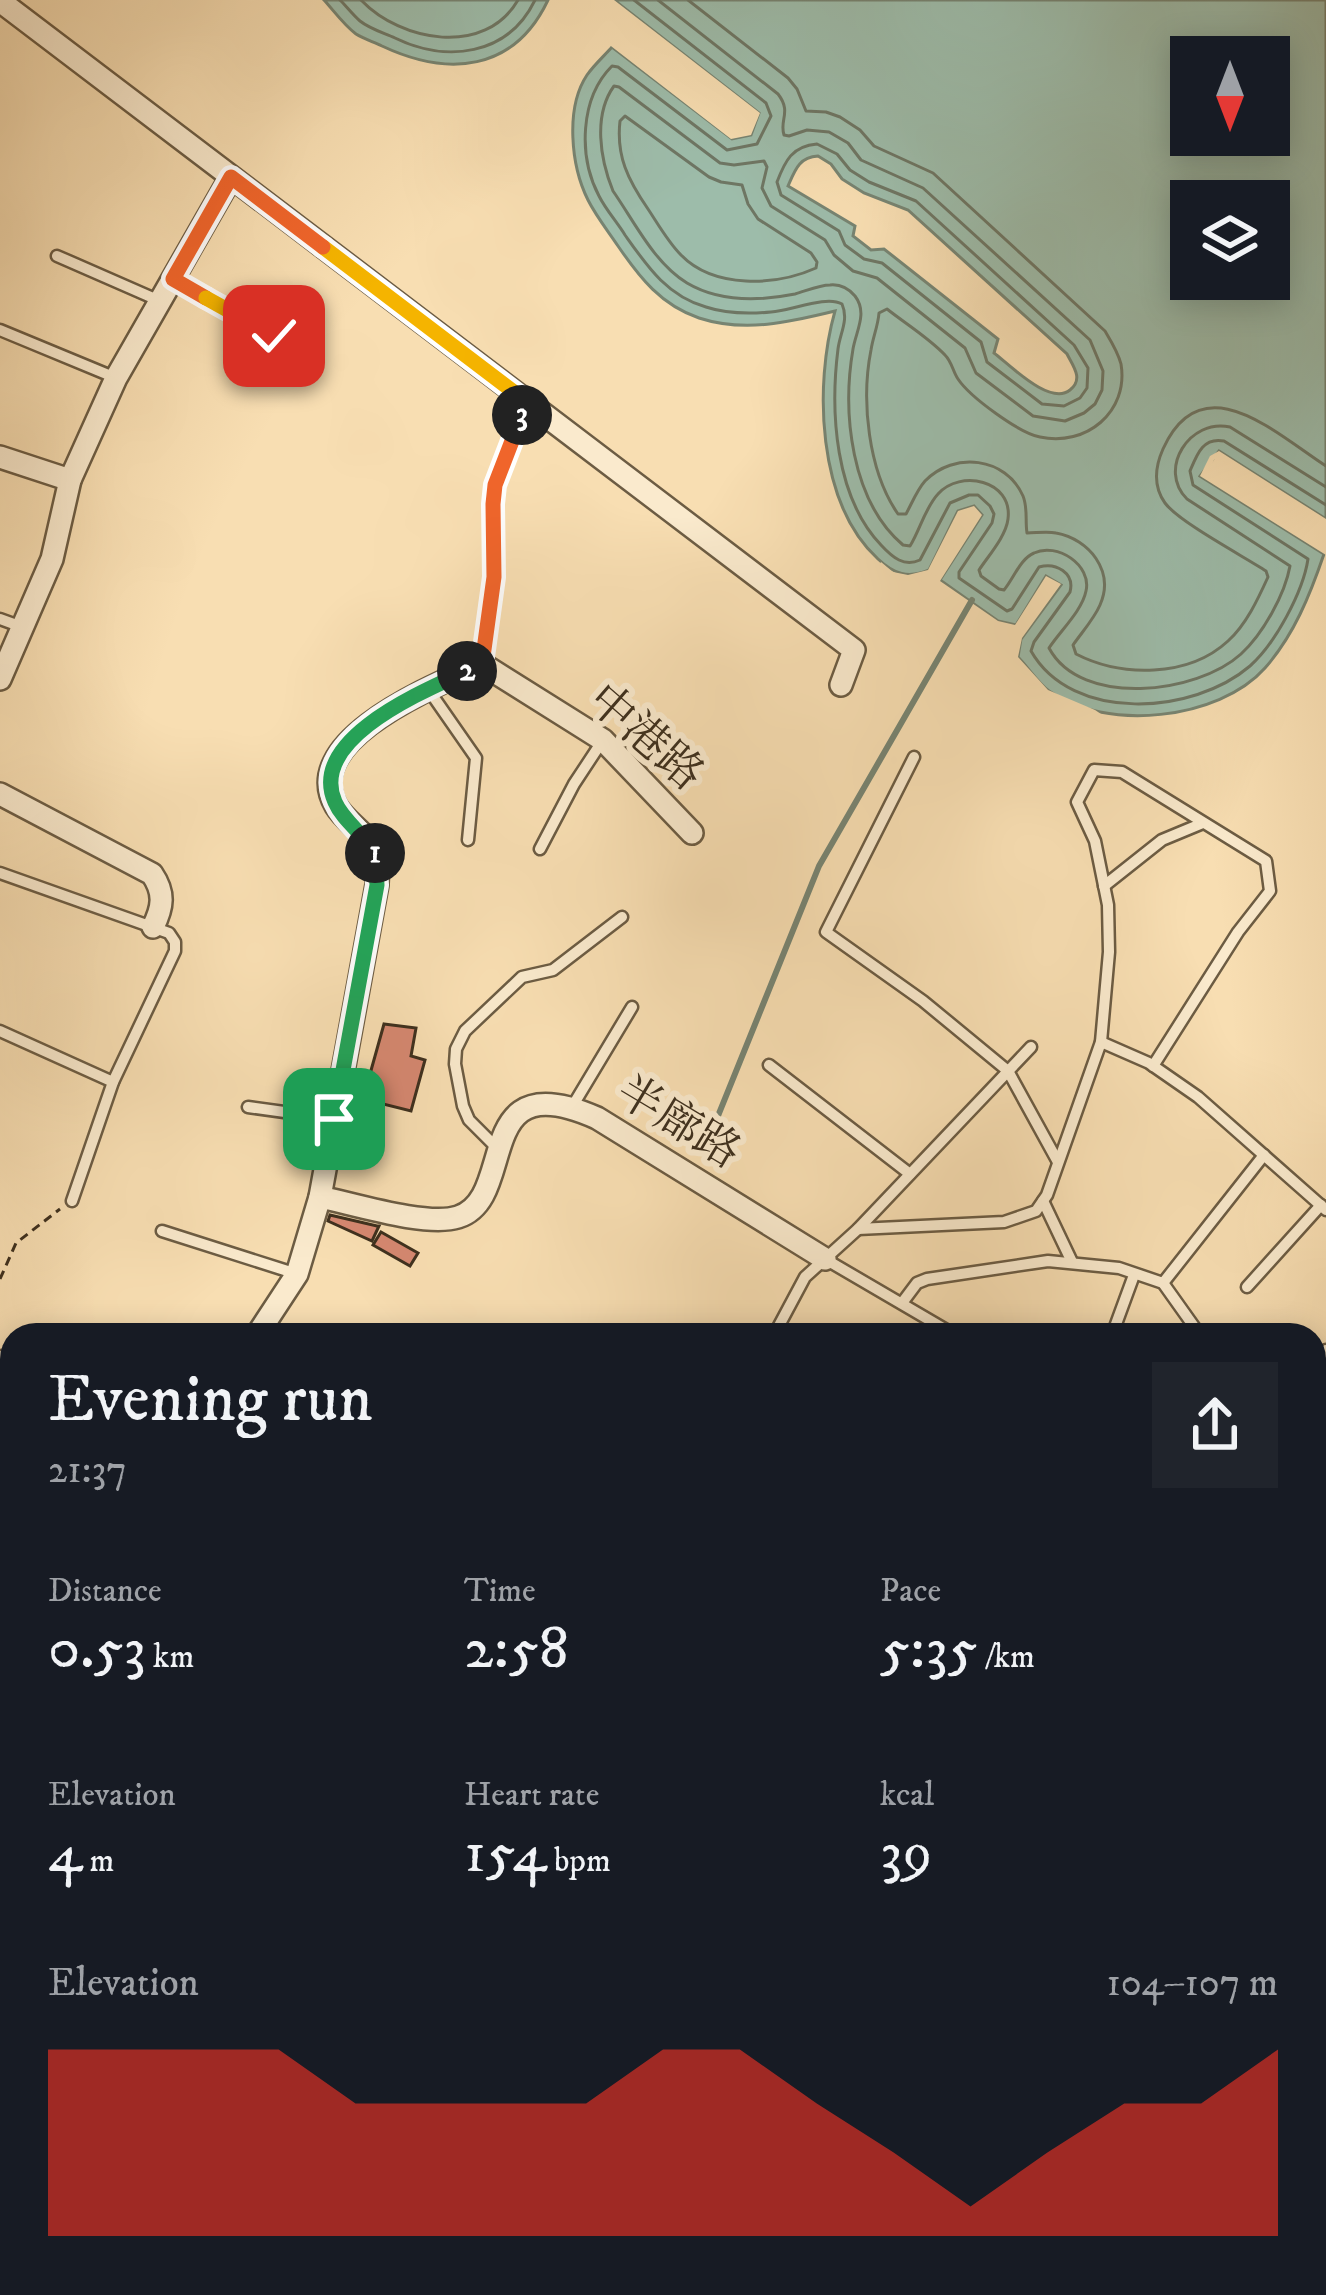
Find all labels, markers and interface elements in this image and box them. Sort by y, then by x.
north arrow [1170,36,1290,156]
map controls [1170,36,1290,300]
button: layers [1170,180,1290,300]
pin [223,285,325,387]
icon: check [241,303,307,369]
pin: 3 [492,385,552,445]
text: 3 [516,394,528,435]
pin: 2 [437,641,497,701]
text: 2 [459,650,475,691]
street label: 中港路 [576,673,714,803]
pin: 1 [345,823,405,883]
text: 1 [369,832,381,873]
street label: 半廍路 [606,1064,750,1182]
pin [283,1068,385,1170]
icon: arrive [301,1086,367,1152]
text: Evening run [48,1360,373,1442]
button: share [1152,1362,1278,1488]
text: 21:37 [48,1446,127,1495]
text: Distance [48,1571,162,1612]
text: Time [464,1571,536,1612]
text: Pace [880,1571,941,1612]
text: 0.53 [48,1612,146,1687]
text: 2:58 [464,1612,569,1687]
text: 5:35 [880,1612,978,1687]
text: km [146,1637,194,1678]
text: /km [978,1637,1035,1678]
text: Elevation [48,1775,176,1816]
text: Heart rate [464,1775,599,1816]
text: kcal [880,1775,934,1816]
text: 4 [48,1816,83,1891]
text: 154 [464,1816,547,1891]
text: 39 [880,1816,932,1891]
text: m [83,1841,114,1882]
text: bpm [547,1841,611,1882]
text: Elevation [48,1959,199,2008]
text: 104–107 m [1107,1959,1278,2008]

